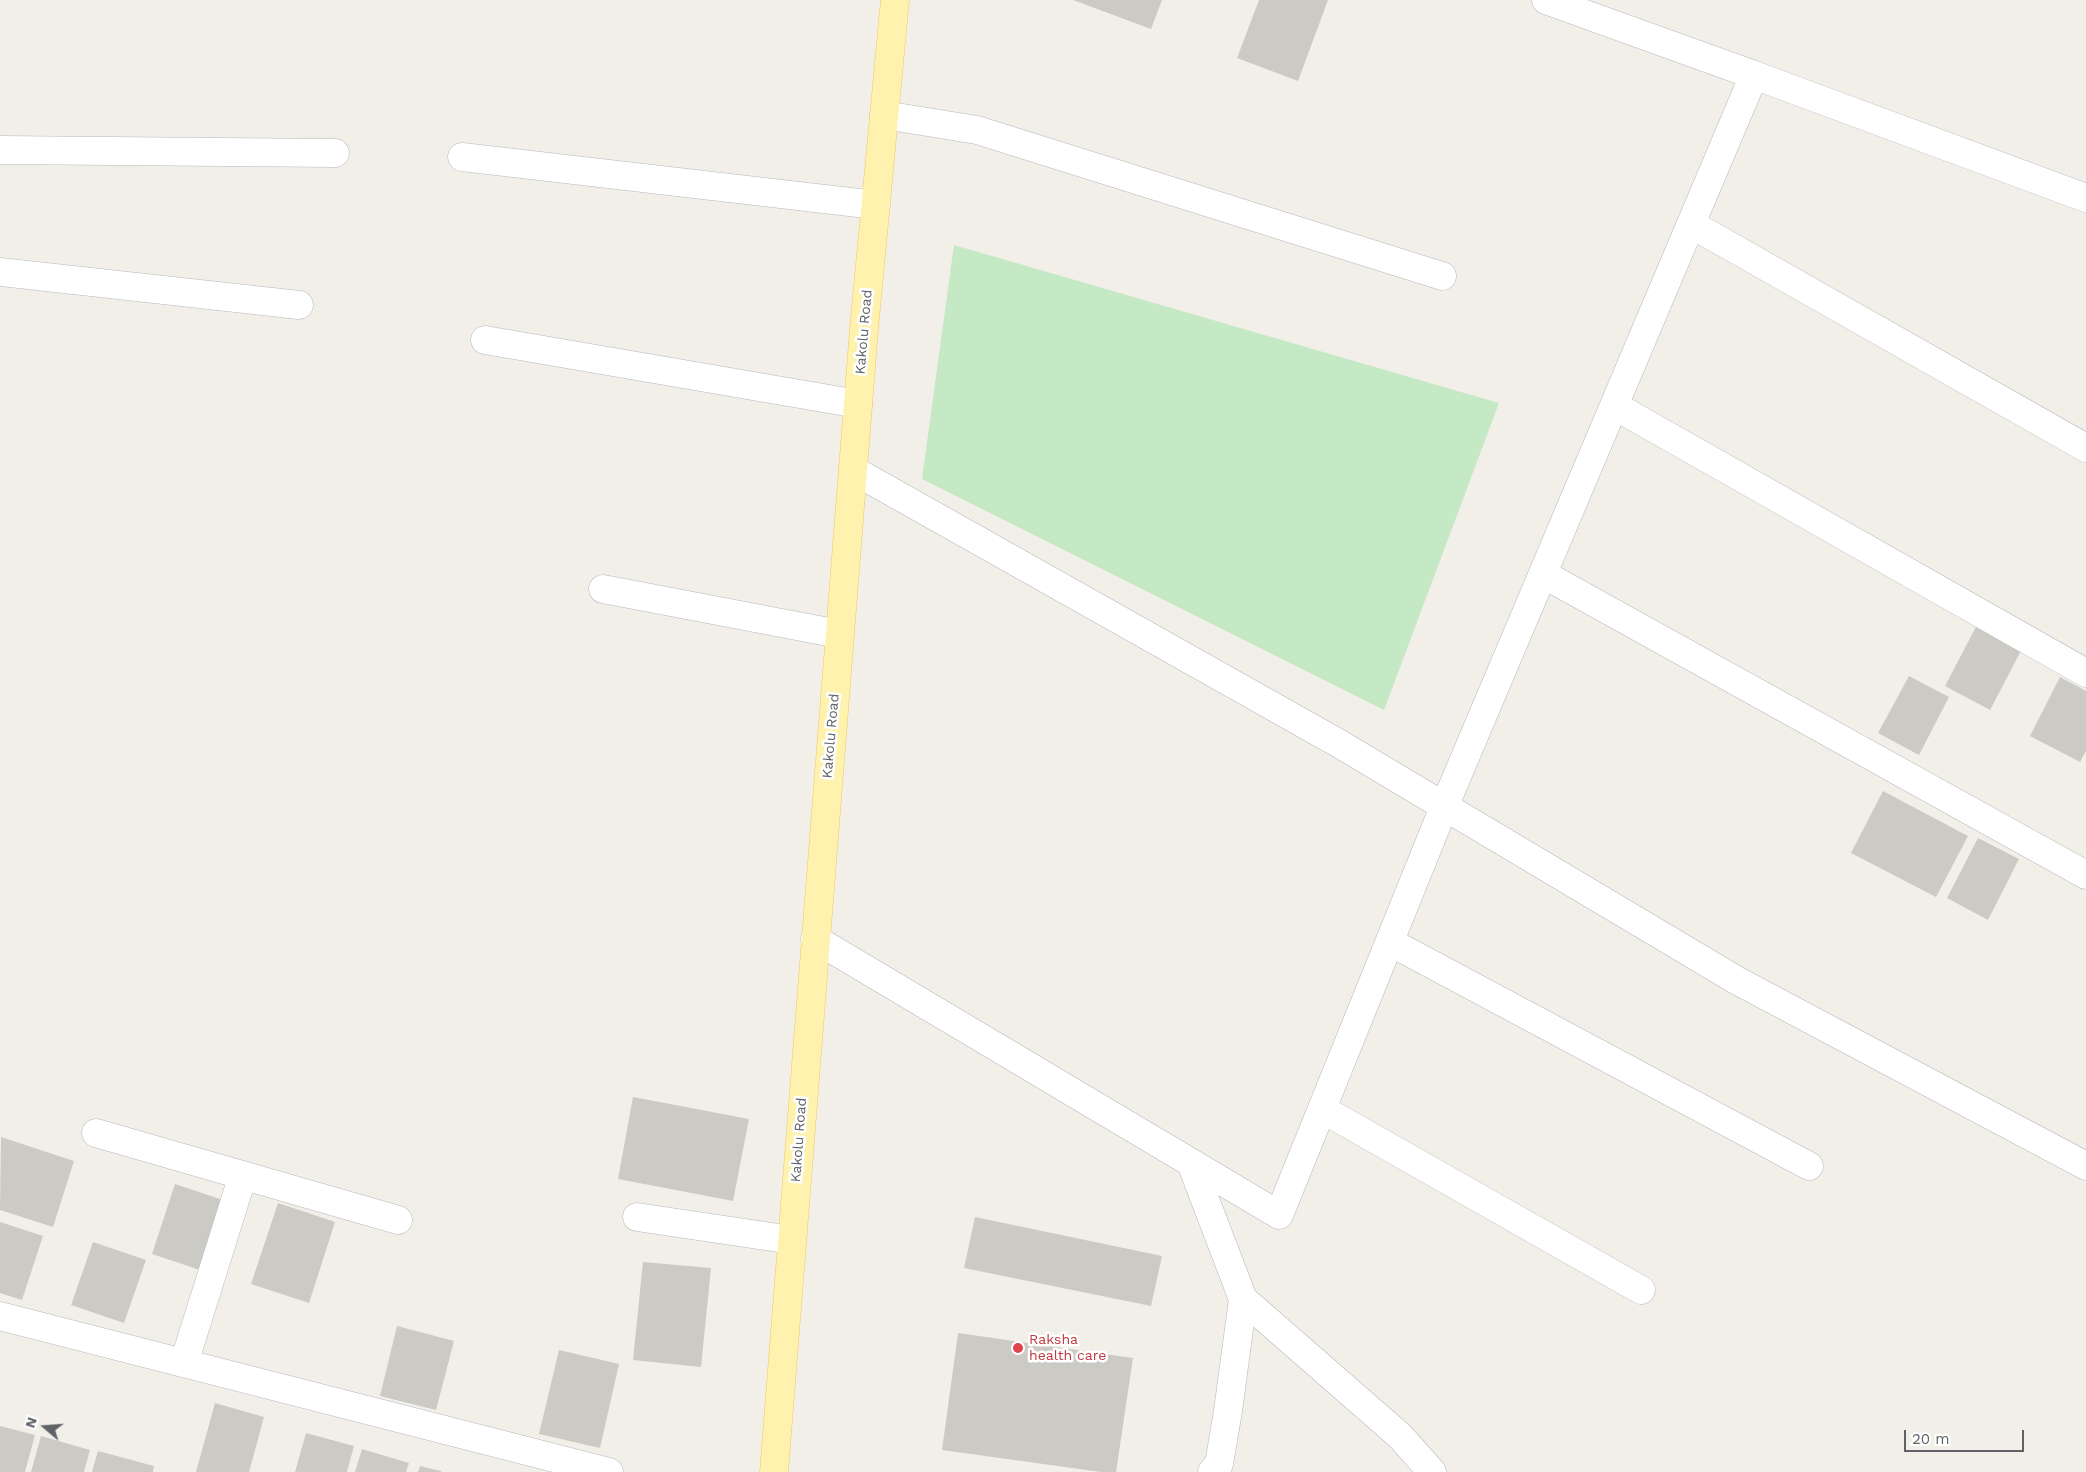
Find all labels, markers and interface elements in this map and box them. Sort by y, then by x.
street label: Kakolu Road [852,289,876,375]
street label: Kakolu Road [819,693,843,779]
street label: Kakolu Road [788,1097,810,1183]
place label: Raksha health care [1029,1332,1106,1364]
marker: Raksha health care [1011,1341,1025,1355]
north arrow [20,1402,70,1452]
text: N [22,1415,40,1430]
scale bar [1906,1420,2026,1452]
text: 20 m [1912,1430,1950,1448]

